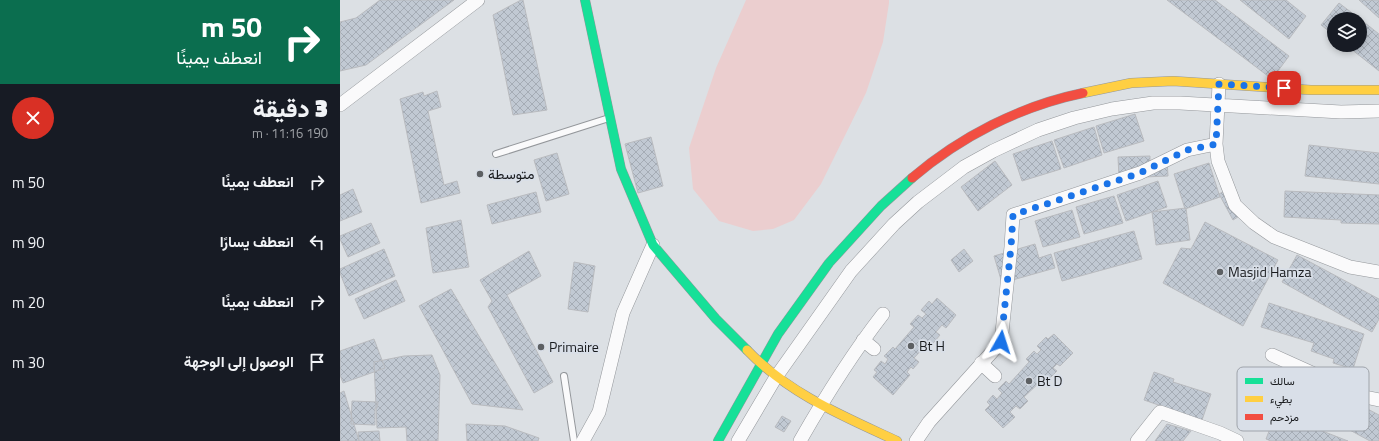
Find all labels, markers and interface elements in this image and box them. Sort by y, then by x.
text: 50 m [201,5,262,48]
map controls [1327,12,1367,52]
button: layers [1327,12,1367,52]
icon: right [276,16,328,68]
text: انعطف يمينًا [176,44,262,71]
pin [1267,71,1301,105]
icon: arrive [1273,77,1295,99]
text: 3 دقيقة [253,90,328,126]
button: close [12,97,54,139]
text: 190 m · 11:16 [252,123,328,143]
place label: متوسطة [488,163,534,184]
marker: متوسطة [475,169,485,179]
text: انعطف يمينًا [222,170,294,193]
text: 50 m [12,171,45,194]
icon: right [306,171,328,193]
text: انعطف يسارًا [220,230,294,253]
text: 90 m [12,231,45,254]
icon: left [306,231,328,253]
place label: Masjid Hamza [1228,261,1311,282]
marker: Masjid Hamza [1215,267,1225,277]
text: انعطف يمينًا [222,290,294,313]
text: 20 m [12,291,45,314]
icon: right [306,291,328,313]
position arrow [980,321,1022,363]
place label: Bt H [919,335,945,356]
place label: Primaire [549,336,599,357]
marker: Bt H [906,341,916,351]
marker: Primaire [536,342,546,352]
text: الوصول إلى الوجهة [184,350,294,373]
text: 30 m [12,351,45,374]
icon: arrive [306,351,328,373]
legend [1237,367,1369,431]
place label: Bt D [1037,370,1063,391]
text: سالك [1270,373,1295,389]
marker: Bt D [1024,376,1034,386]
text: بطيء [1270,391,1292,409]
text: مزدحم [1270,409,1299,425]

